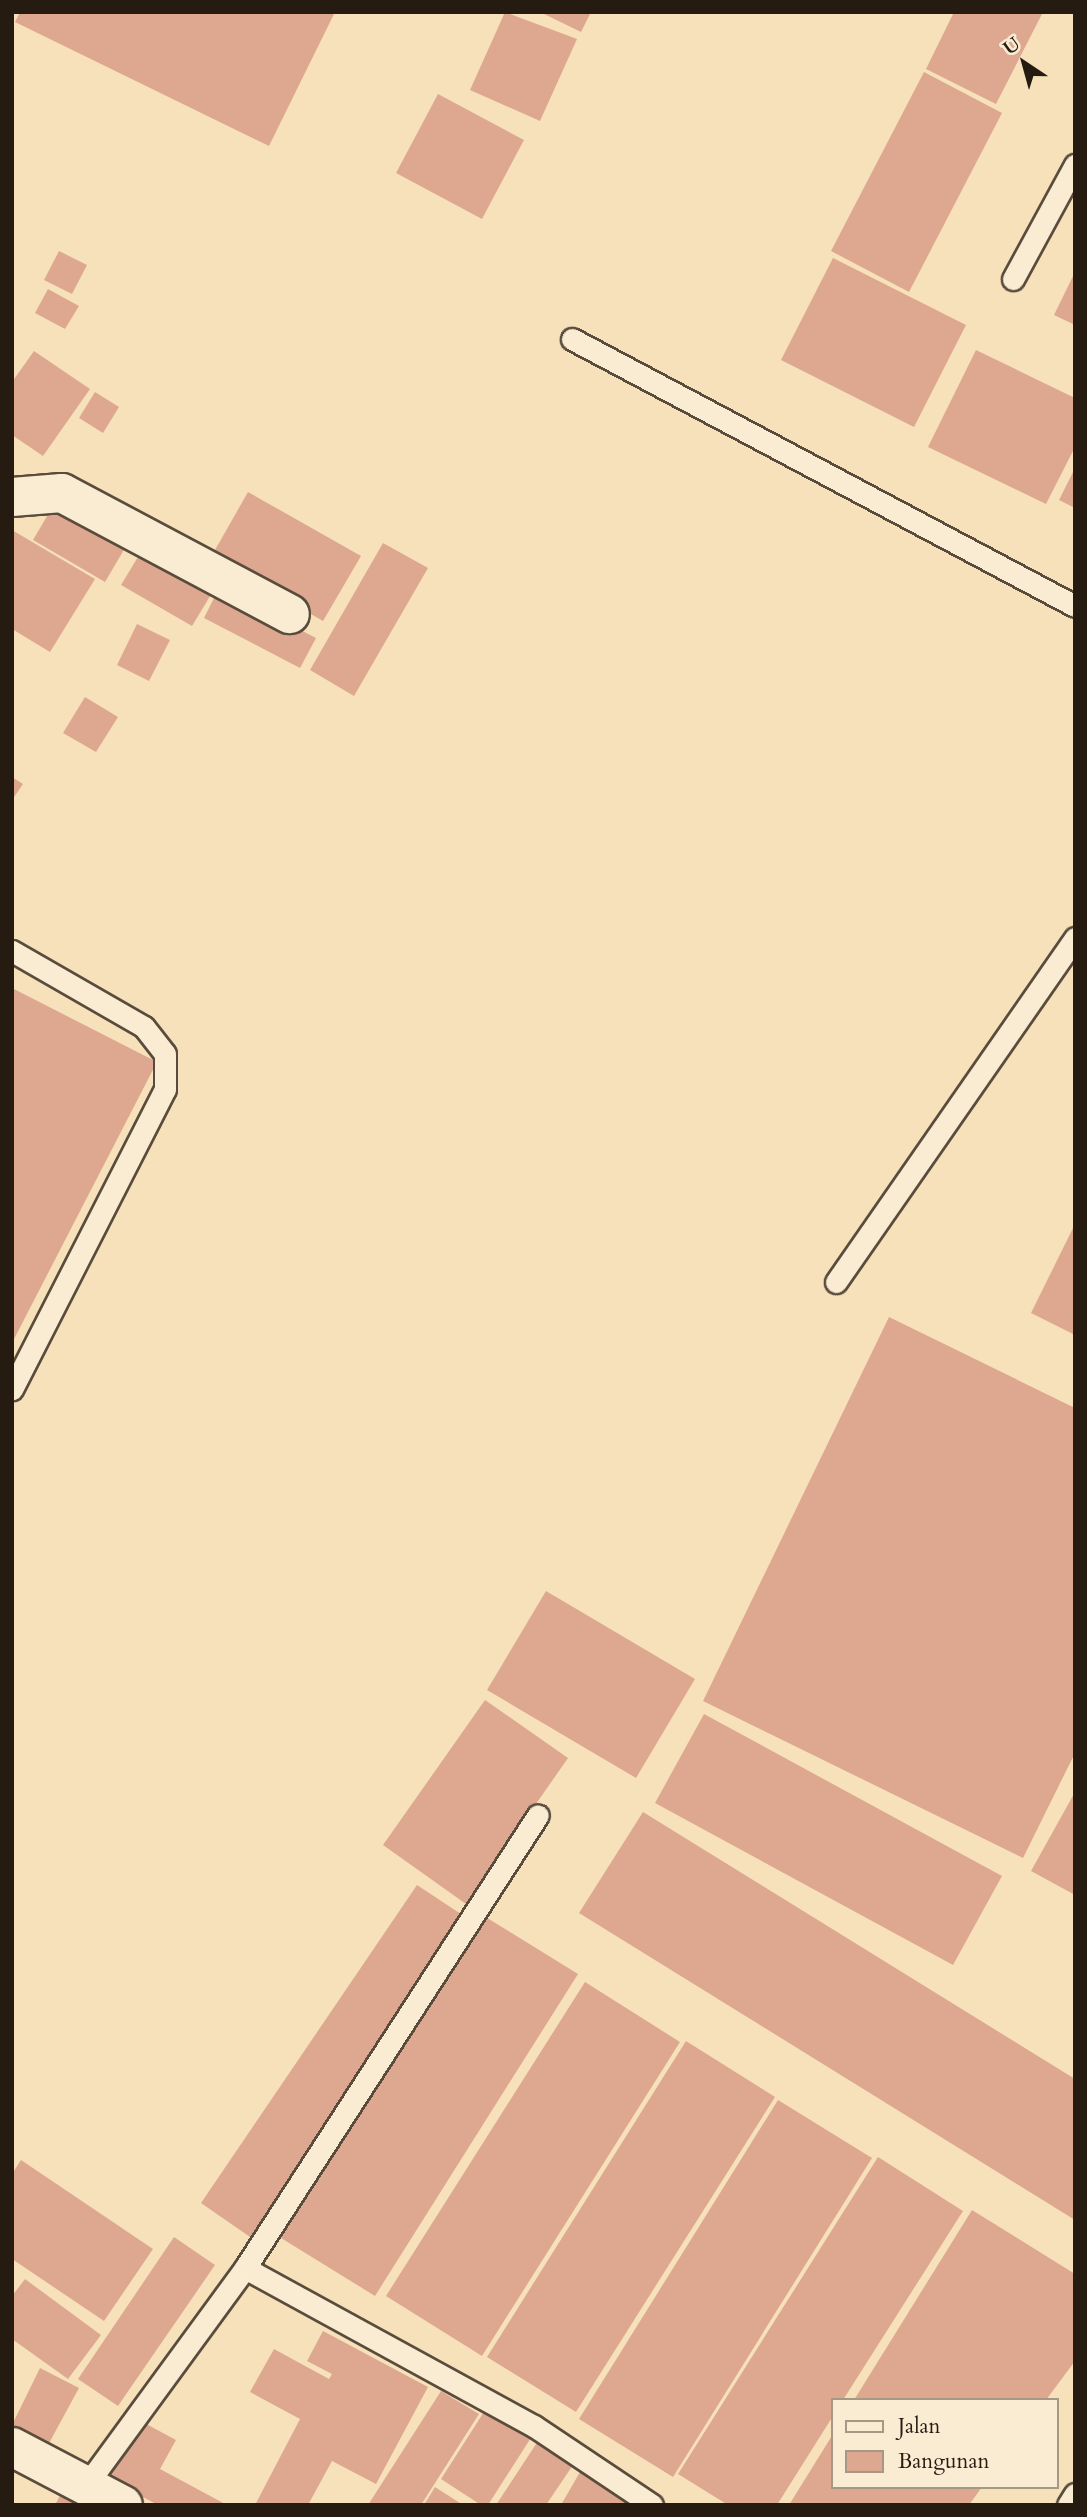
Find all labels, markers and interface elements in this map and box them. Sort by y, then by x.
north arrow [989,28,1059,98]
text: U [998,31,1026,61]
legend [832,2398,1059,2489]
text: Jalan [898,2412,941,2441]
text: Bangunan [898,2447,990,2476]

